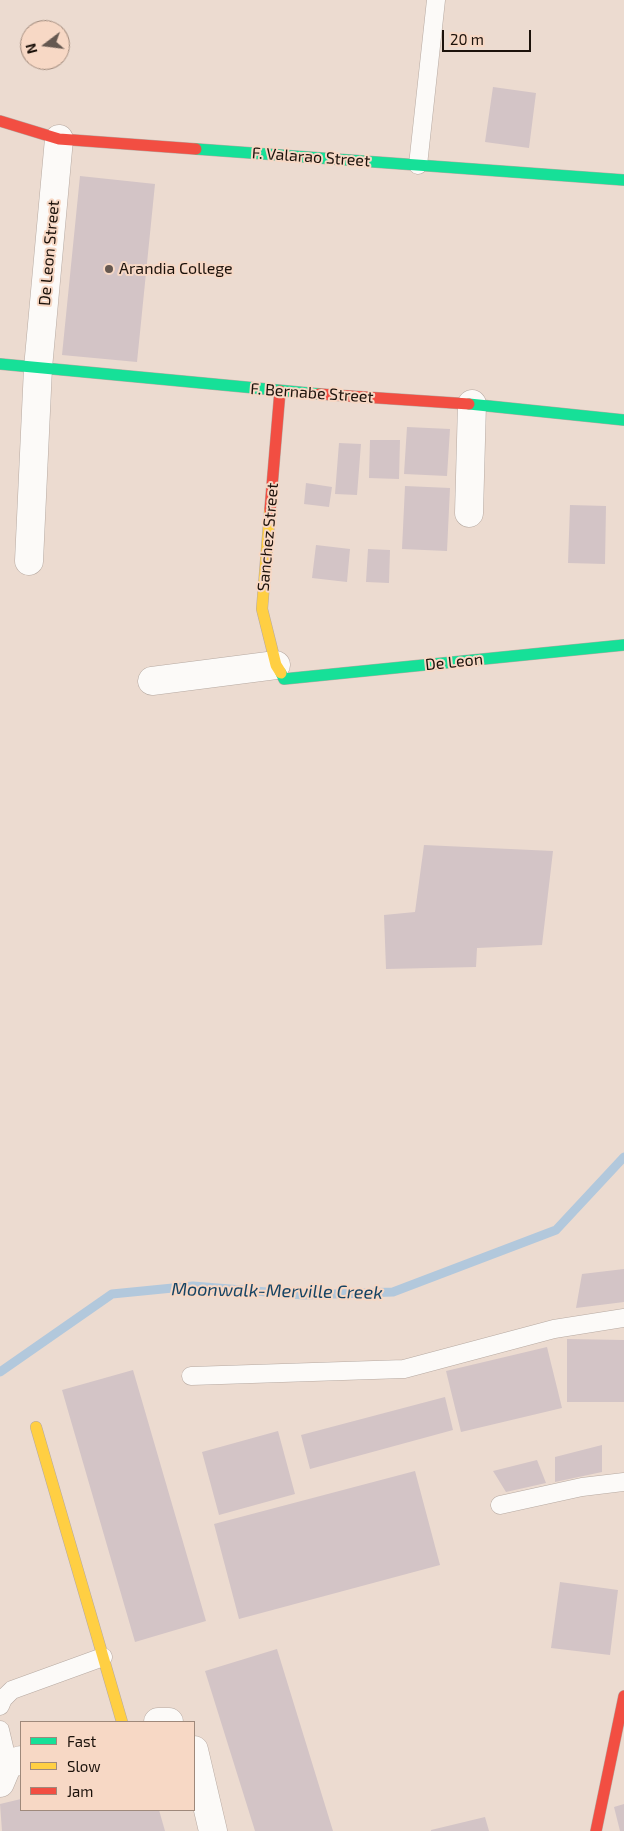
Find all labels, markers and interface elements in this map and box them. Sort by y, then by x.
north arrow [20,20,70,70]
scale bar [444,20,533,52]
text: 20 m [450,30,484,48]
text: N [21,42,41,56]
street label: F. Valarao Street [251,143,371,171]
street label: De Leon Street [35,199,63,307]
place label: Arandia College [119,259,233,279]
marker: Arandia College [103,263,115,275]
street label: F. Bernabe Street [250,379,374,407]
street label: Sanchez Street [254,482,282,592]
street label: De Leon [424,649,484,675]
water label: Moonwalk-Merville Creek [171,1278,383,1304]
legend [20,1721,195,1811]
text: Fast [67,1732,96,1750]
text: Slow [67,1757,101,1775]
text: Jam [67,1782,93,1800]

